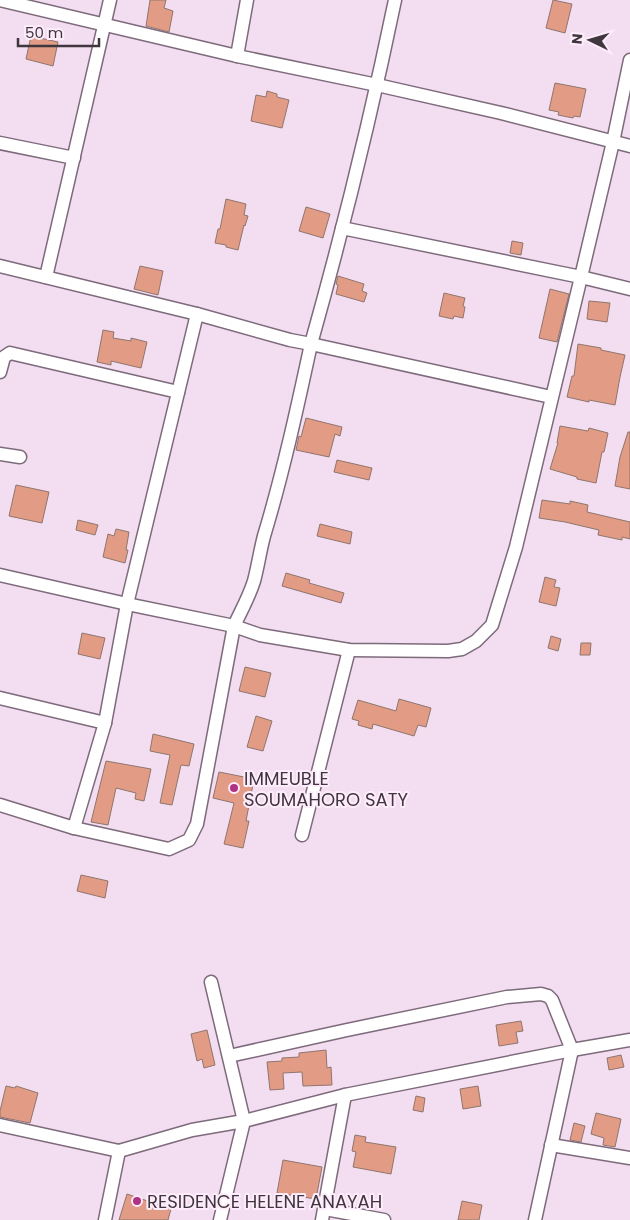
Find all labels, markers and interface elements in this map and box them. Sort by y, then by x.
scale bar [18,15,99,47]
north arrow [565,15,615,65]
text: 50 m [25,22,63,43]
text: N [567,33,587,45]
place label: IMMEUBLE SOUMAHORO SATY [244,766,408,812]
marker: IMMEUBLE SOUMAHORO SATY [228,782,240,794]
place label: RESIDENCE HELENE ANAYAH [147,1189,382,1214]
marker: RESIDENCE HELENE ANAYAH [131,1195,143,1207]

